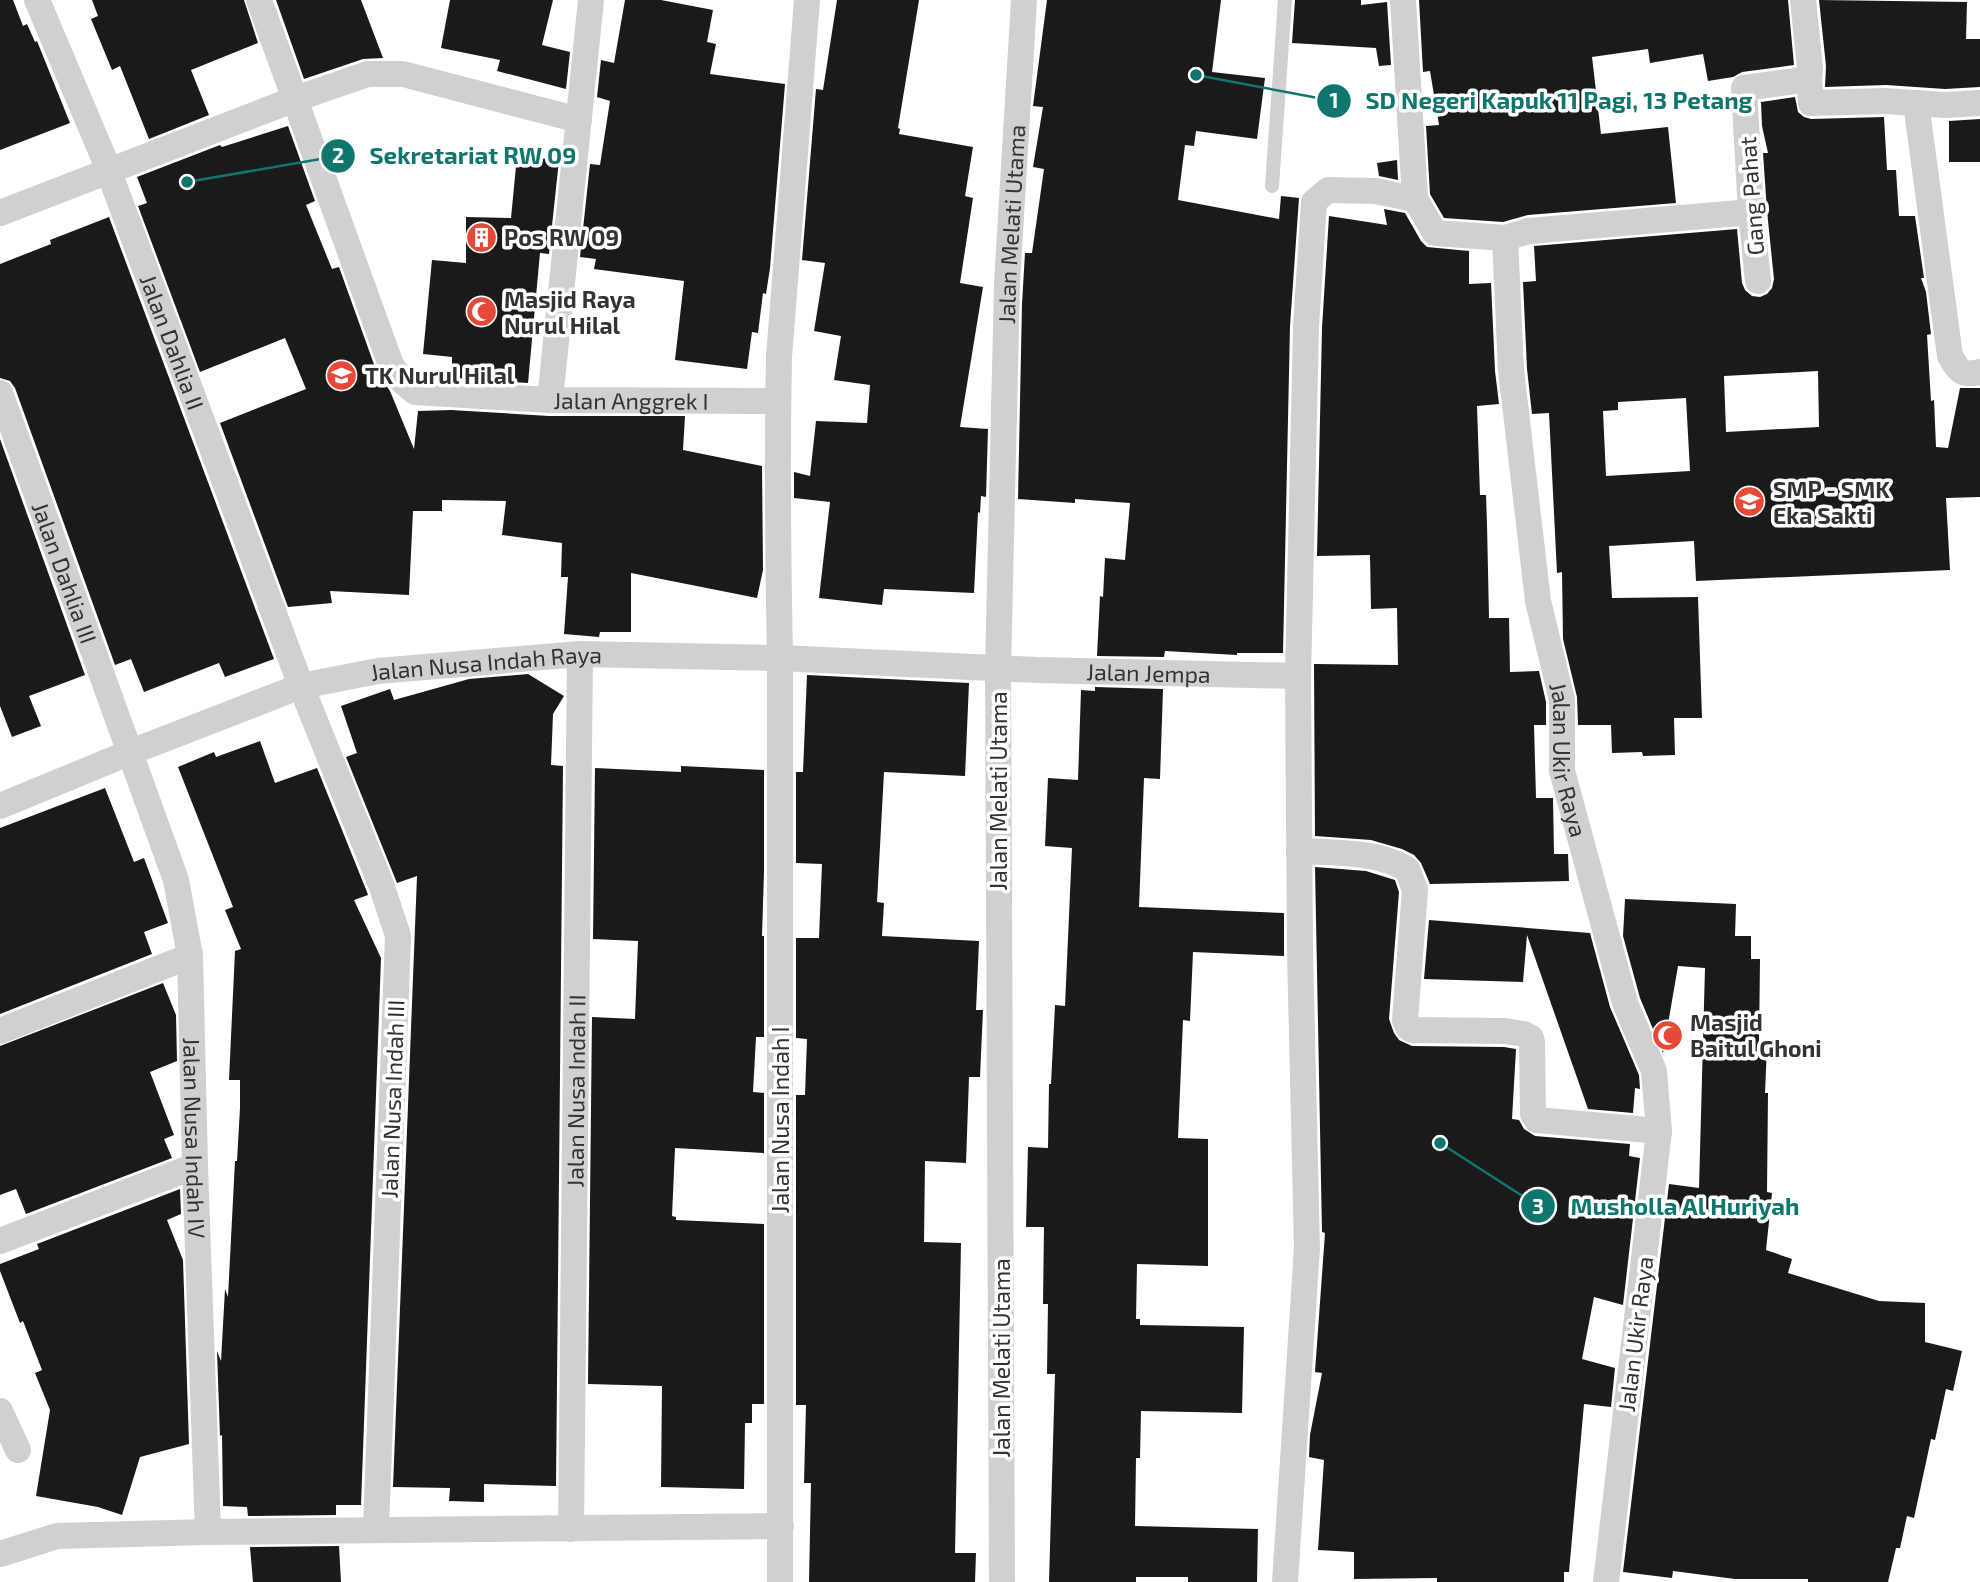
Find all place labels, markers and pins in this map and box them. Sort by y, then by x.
callout: SD Negeri Kapuk 11 Pagi, 13 Petang [1316,78,1767,123]
callout: Sekretariat RW 09 [321,133,591,178]
building icon: Pos RW 09 [464,220,498,254]
place label: Pos RW 09 [504,223,619,251]
place label: Masjid Raya Nurul Hilal [504,285,636,339]
mosque icon: Masjid Raya Nurul Hilal [464,295,498,329]
school or university icon: TK Nurul Hilal [325,358,359,392]
place label: TK Nurul Hilal [365,361,515,389]
place label: SMP - SMK Eka Sakti [1773,475,1890,529]
school or university icon: SMP - SMK Eka Sakti [1733,485,1767,519]
place label: Masjid Baitul Ghoni [1690,1008,1822,1062]
mosque icon: Masjid Baitul Ghoni [1650,1018,1684,1052]
callout: Musholla Al Huriyah [1521,1184,1814,1229]

